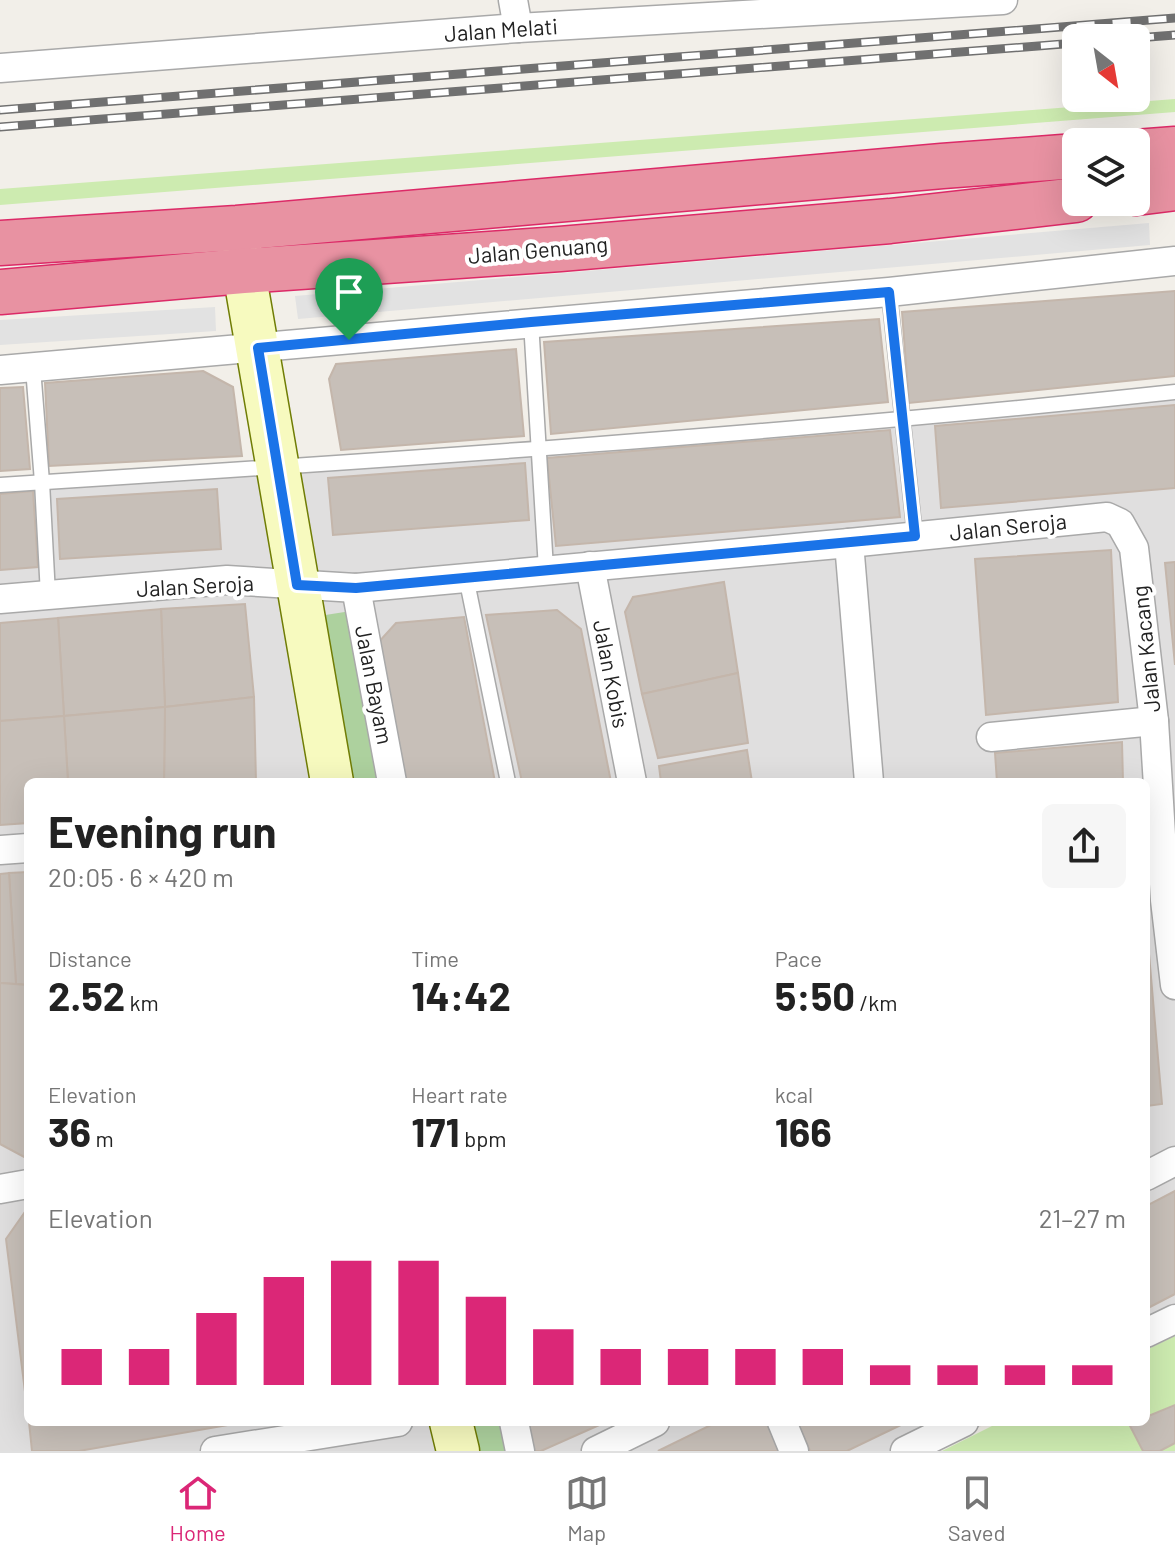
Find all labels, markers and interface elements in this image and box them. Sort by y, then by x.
street label: Jalan Melati [443,12,559,46]
north arrow [1062,24,1150,112]
map controls [1062,24,1150,216]
button: layers [1062,128,1150,216]
street label: Jalan Genuang [467,230,609,268]
pin [315,258,383,340]
icon: arrive [327,270,371,314]
street label: Jalan Seroja [948,507,1068,545]
street label: Jalan Seroja [136,569,254,601]
street label: Jalan Kacang [1125,584,1165,714]
street label: Jalan Kobis [589,617,635,730]
street label: Jalan Bayam [351,623,399,746]
text: Evening run [48,804,277,857]
button: share [1042,804,1126,888]
text: 20:05 · 6 × 420 m [48,861,234,892]
text: Distance [48,945,132,971]
text: Time [411,945,459,971]
text: Pace [775,945,822,971]
text: 2.52 [48,971,125,1019]
text: 14:42 [411,971,511,1019]
text: 5:50 [775,971,855,1019]
text: km [125,989,159,1015]
text: /km [855,989,898,1015]
text: Elevation [48,1081,137,1107]
text: Heart rate [411,1081,508,1107]
text: kcal [775,1081,813,1107]
text: 36 [48,1107,91,1155]
text: 171 [411,1107,460,1155]
text: 166 [775,1107,832,1155]
text: m [91,1125,114,1151]
text: bpm [460,1125,507,1151]
text: Elevation [48,1202,153,1233]
text: 21–27 m [1039,1202,1126,1233]
tab: Home [170,1471,226,1545]
tab: Map [565,1471,609,1545]
tab: Saved [948,1471,1005,1545]

